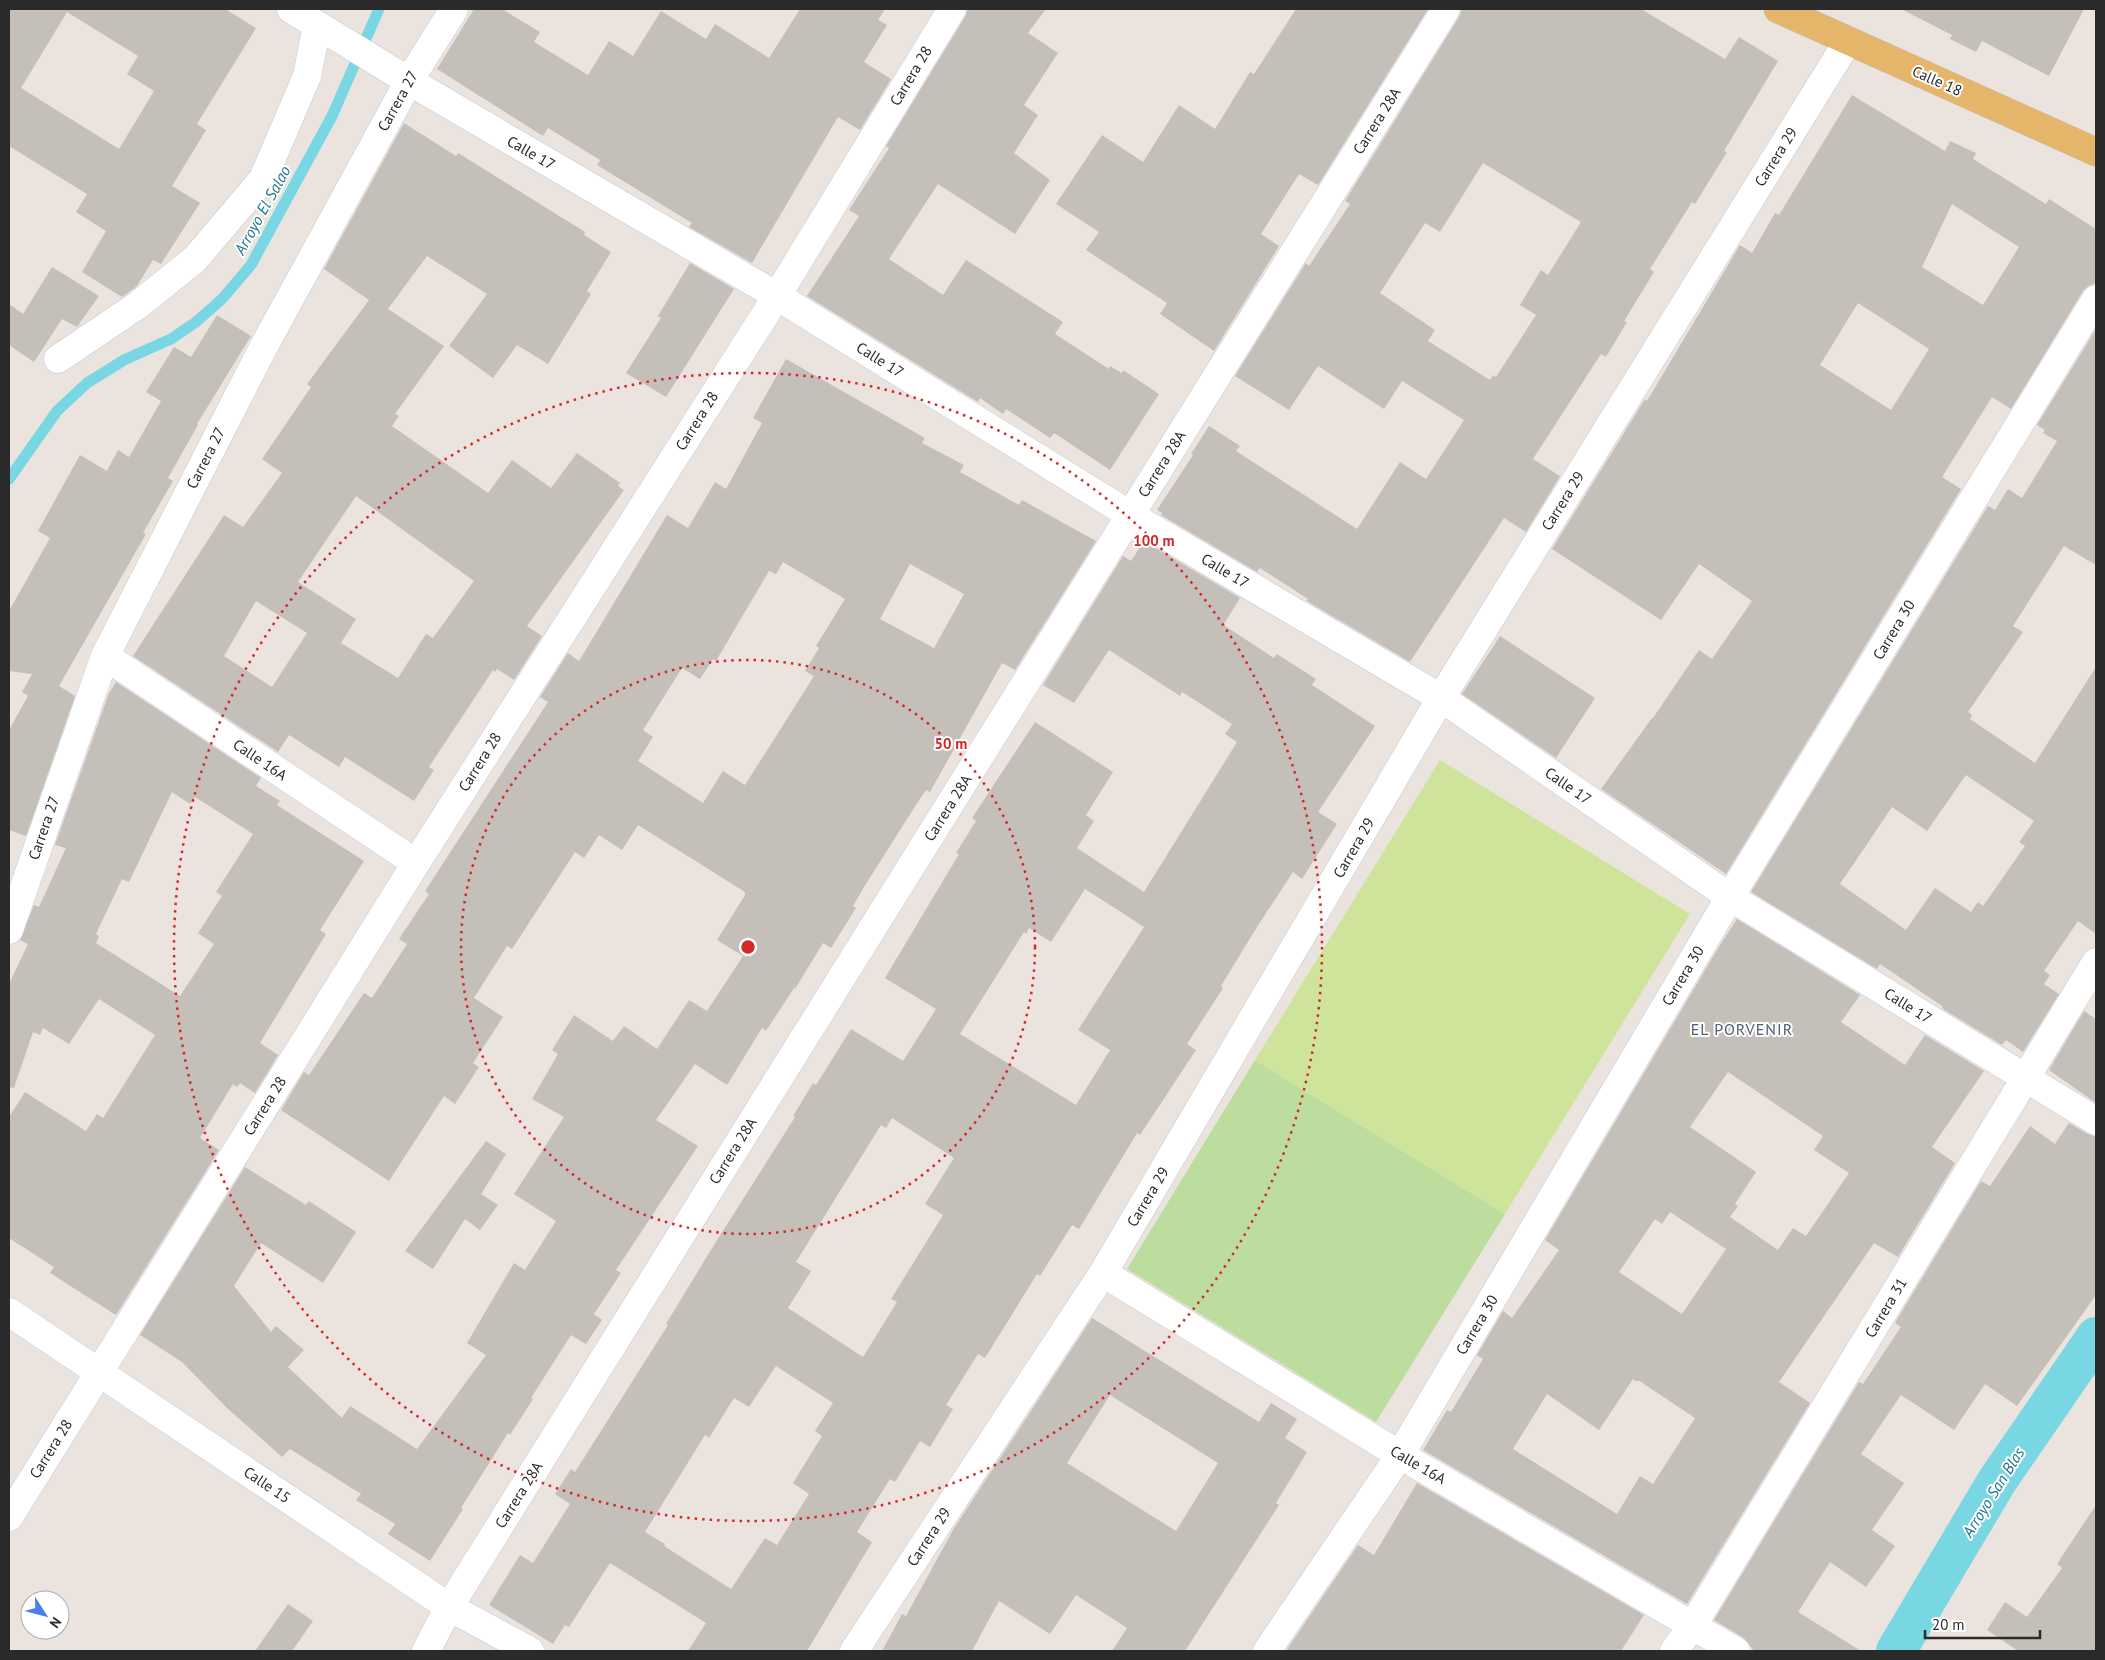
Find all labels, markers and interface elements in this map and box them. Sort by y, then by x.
street label: Carrera 28 [885,42,936,109]
street label: Calle 18 [1909,61,1965,100]
street label: Carrera 27 [373,67,422,134]
street label: Carrera 28A [1349,84,1405,158]
street label: Carrera 29 [1750,124,1801,190]
street label: Calle 17 [504,131,559,174]
water label: Arroyo El Salao [229,162,295,259]
street label: Calle 17 [853,338,908,382]
street label: Carrera 28 [671,388,722,454]
street label: Carrera 27 [182,424,229,492]
street label: Carrera 28A [1134,427,1190,501]
street label: Carrera 29 [1537,468,1588,534]
text: 100 m [1133,531,1175,550]
street label: Calle 17 [1198,549,1253,592]
street label: Carrera 30 [1868,596,1919,663]
street label: Carrera 28 [454,729,505,795]
text: 50 m [935,734,967,753]
street label: Calle 16A [230,735,291,785]
street label: Calle 17 [1541,763,1595,808]
street label: Carrera 28A [920,771,976,845]
street label: Carrera 27 [24,793,63,862]
street label: Carrera 29 [1329,814,1378,881]
centre of rings [739,938,757,956]
street label: Carrera 30 [1657,942,1708,1009]
street label: Calle 17 [1881,984,1936,1028]
district label: EL PORVENIR [1691,1019,1793,1039]
street label: Carrera 28 [239,1073,290,1139]
street label: Carrera 28A [705,1114,761,1188]
street label: Carrera 29 [1122,1163,1173,1230]
street label: Carrera 31 [1860,1274,1911,1341]
street label: Carrera 30 [1451,1291,1502,1358]
street label: Carrera 28 [25,1416,76,1482]
street label: Calle 16A [1387,1441,1450,1488]
water label: Arroyo San Blas [1957,1443,2029,1541]
street label: Carrera 28A [491,1458,547,1532]
street label: Calle 15 [240,1462,294,1507]
street label: Carrera 29 [903,1504,955,1570]
north arrow [20,1590,70,1640]
scale bar [1925,1608,2040,1640]
text: N [46,1614,66,1632]
text: 20 m [1932,1615,1965,1634]

